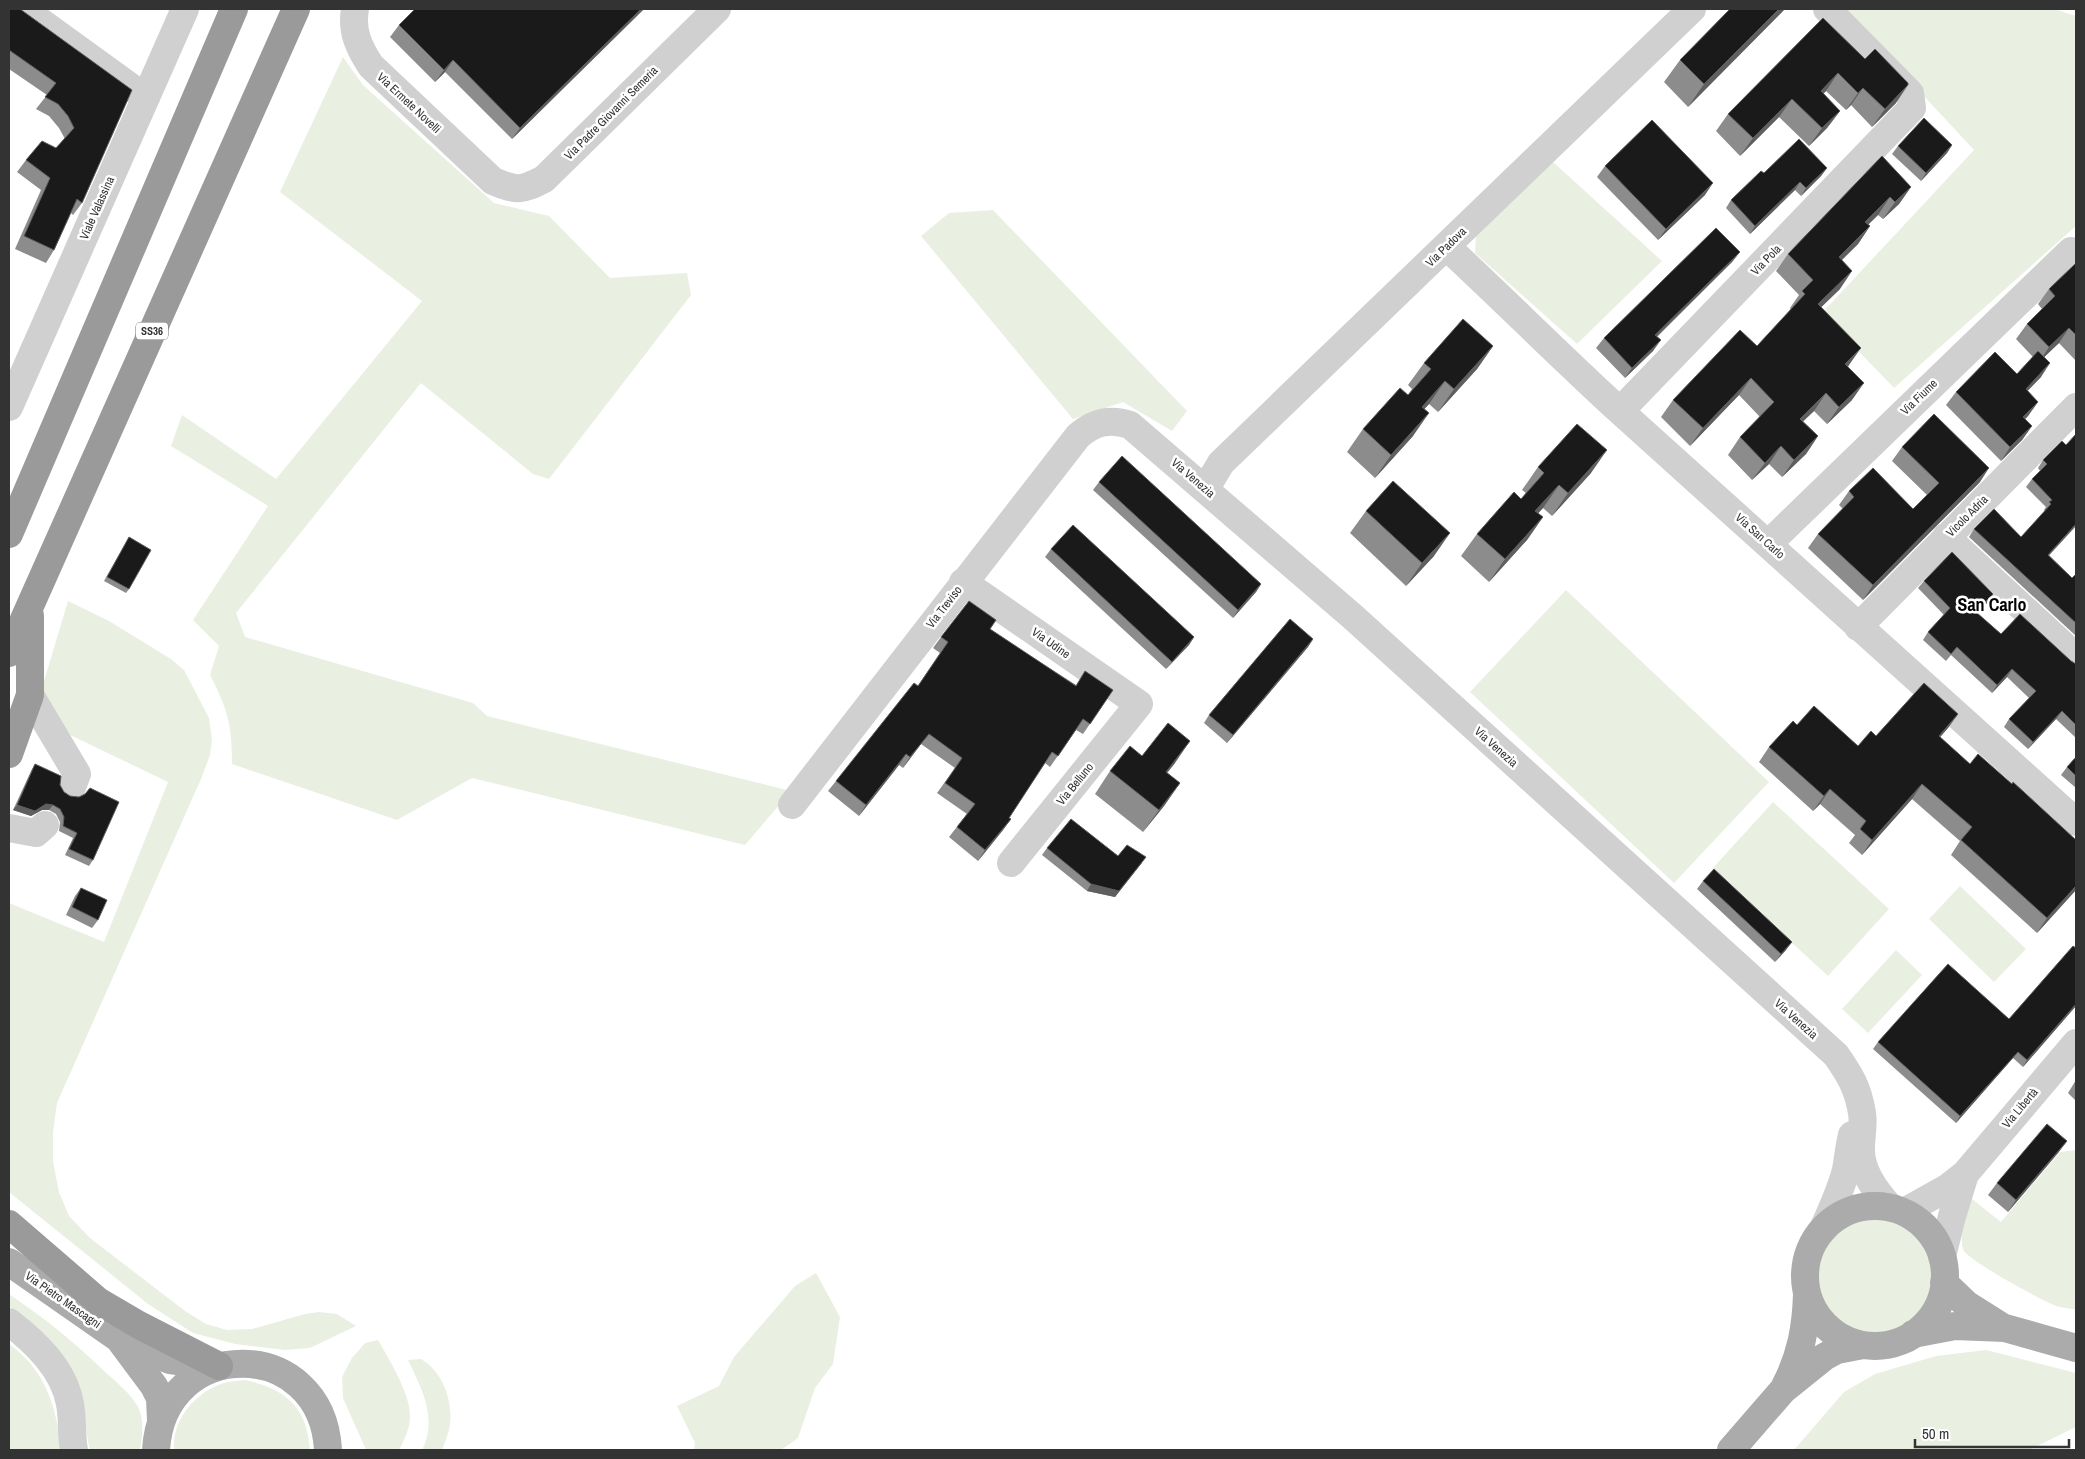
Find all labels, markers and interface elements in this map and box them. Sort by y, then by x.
street label: Via Padre Giovanni Semeria [561,62,662,163]
street label: Via Ermete Novelli [374,69,444,137]
street label: Viale Valassina [76,173,118,242]
street label: Via Padova [1422,223,1470,270]
street label: Via Pola [1747,241,1785,279]
road number: SS36 [136,322,168,340]
street label: Via Fiume [1897,376,1941,418]
street label: Via Venezia [1168,455,1219,502]
street label: Vicolo Adria [1943,491,1992,540]
street label: Via San Carlo [1732,510,1788,562]
street label: Via Treviso [922,583,966,631]
district label: San Carlo [1958,592,2026,617]
street label: Via Udine [1029,624,1073,662]
street label: Via Venezia [1471,723,1521,771]
street label: Via Belluno [1053,759,1097,809]
street label: Via Venezia [1771,995,1821,1043]
street label: Via Libertà [1998,1084,2042,1132]
street label: Via Pietro Mascagni [22,1268,104,1332]
scale bar [1915,1416,2069,1448]
text: 50 m [1922,1423,1949,1444]

